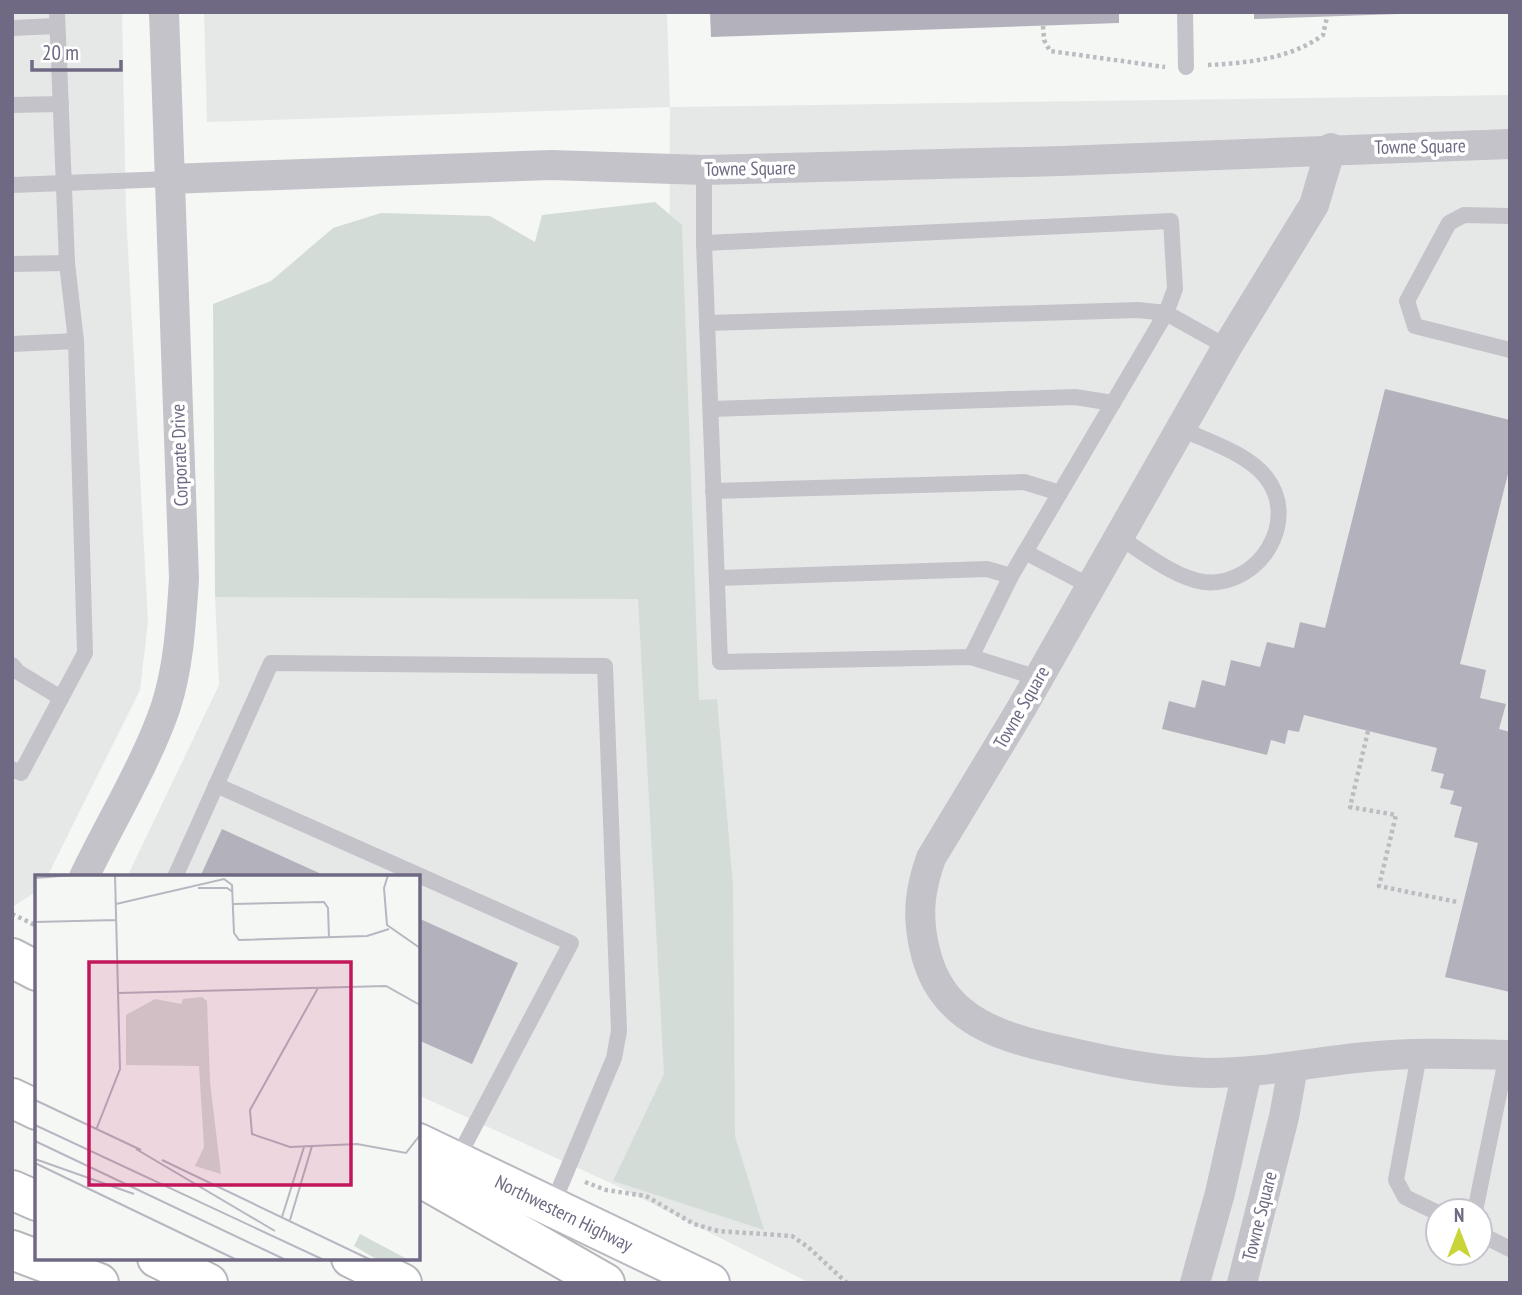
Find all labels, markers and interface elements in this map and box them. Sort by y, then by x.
scale bar [32,28,121,72]
text: 20 m [42,39,79,66]
street label: Towne Square [1374,133,1466,159]
street label: Towne Square [704,155,796,181]
street label: Corporate Drive [165,403,193,507]
street label: Towne Square [988,661,1054,753]
inset map [35,875,420,1260]
street label: Northwestern Highway [491,1169,638,1257]
street label: Towne Square [1236,1169,1282,1263]
north arrow [1424,1197,1494,1267]
text: N [1454,1203,1464,1227]

